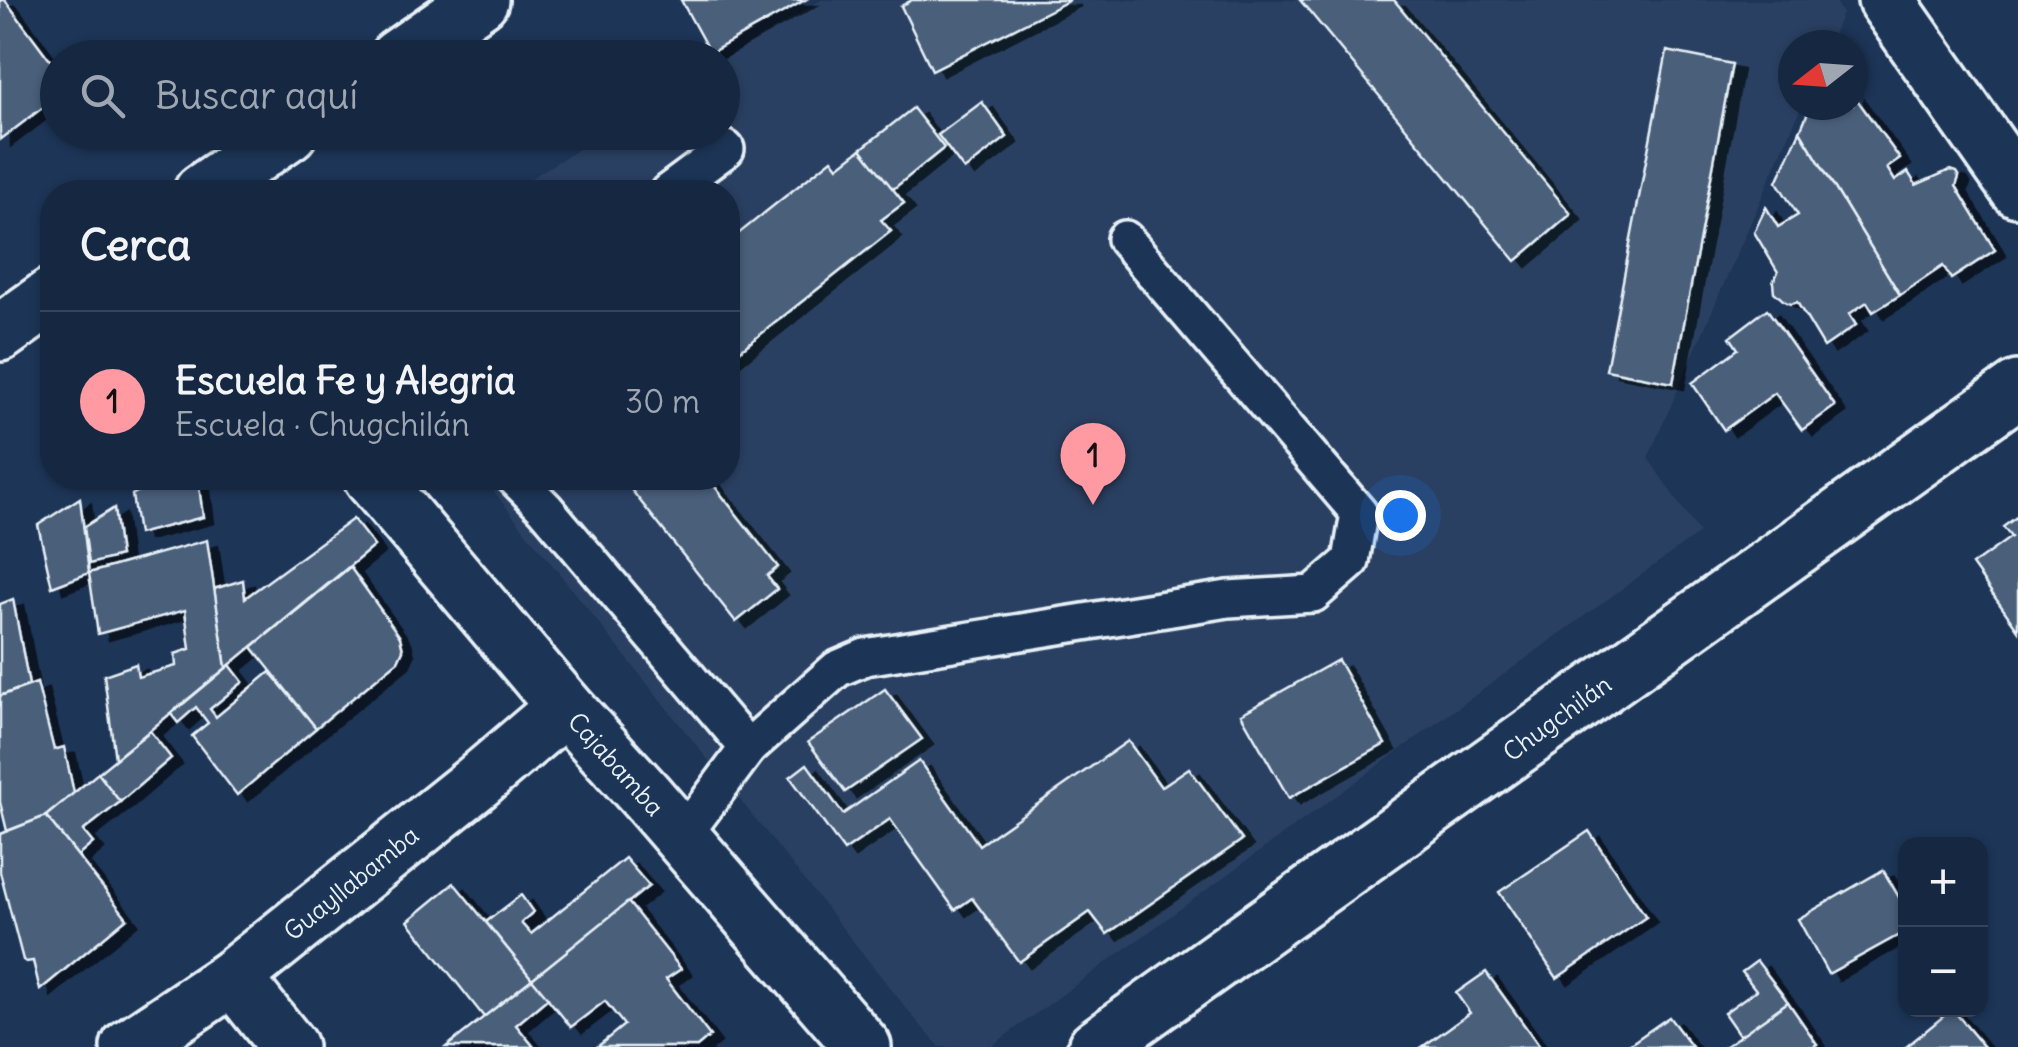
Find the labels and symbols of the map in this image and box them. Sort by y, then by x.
north arrow [1778,30,1868,120]
pin: 1 [1060,422,1126,505]
your location [1375,490,1426,541]
street label: Chugchilán [1497,668,1617,768]
street label: Cajabamba [561,706,671,822]
street label: Guayllabamba [277,819,425,947]

